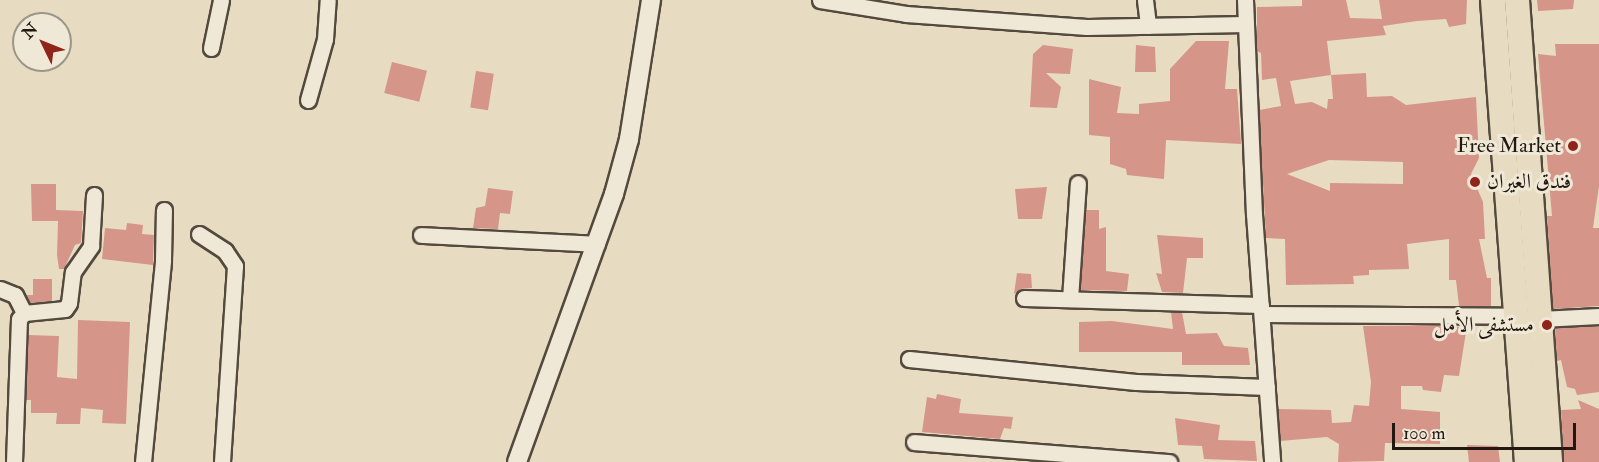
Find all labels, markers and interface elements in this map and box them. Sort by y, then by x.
north arrow [12,12,72,72]
text: N [18,19,42,43]
place label: Free Market [1457,133,1561,159]
marker: Free Market [1566,139,1580,153]
place label: فندق الغيران [1487,169,1571,195]
marker: فندق الغيران [1468,175,1482,189]
place label: مستشفى الأمل [1434,312,1534,338]
marker: مستشفى الأمل [1538,316,1556,334]
scale bar [1395,411,1580,449]
text: 100 m [1403,422,1446,445]

